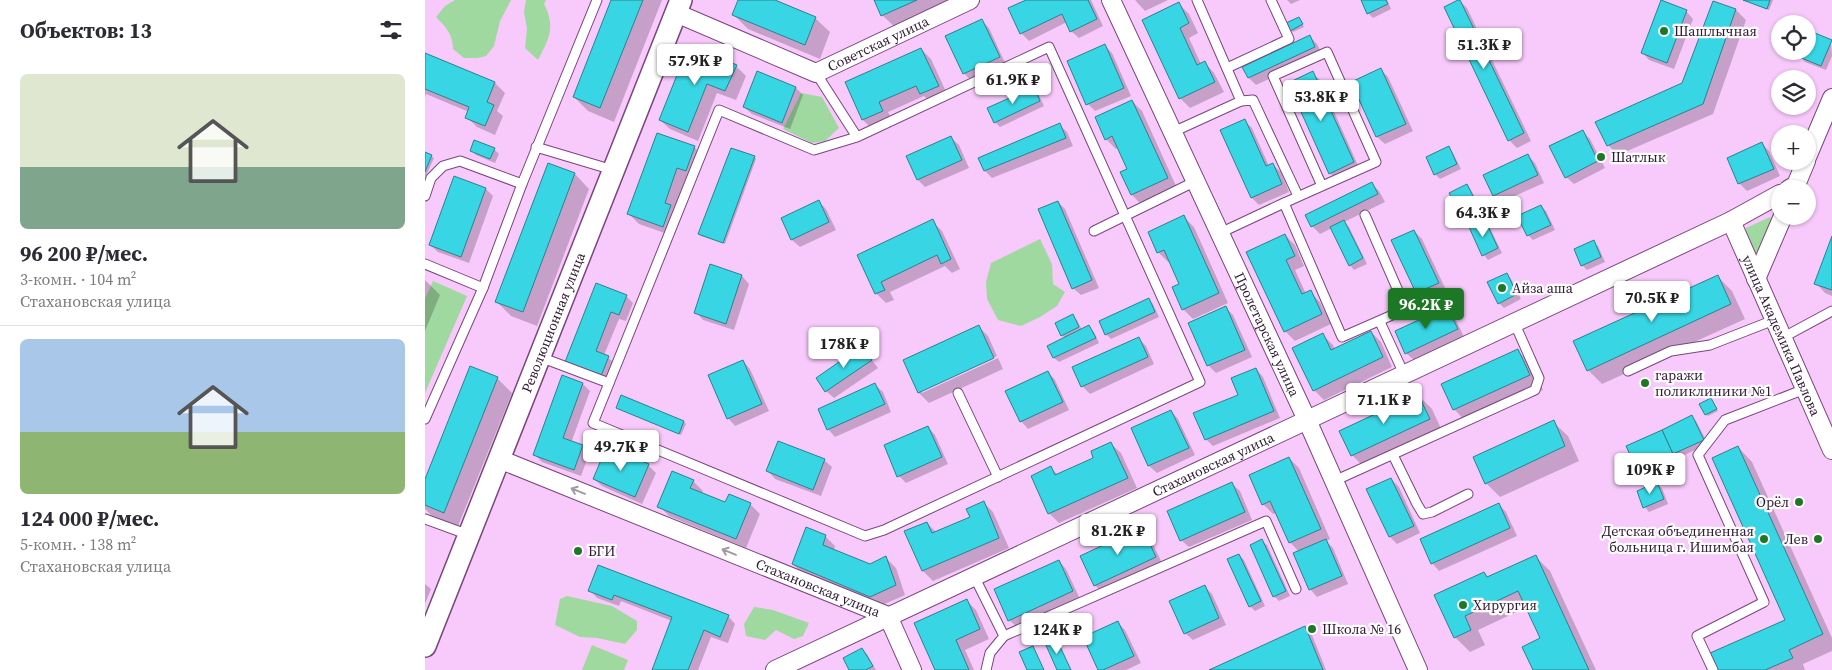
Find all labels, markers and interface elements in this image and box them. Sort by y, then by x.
street label: Советская улица [824,11,933,76]
map controls [1771,15,1816,225]
button: locate [1771,15,1816,60]
text: Объектов: 13 [20,16,152,45]
icon: filters [377,16,405,44]
place label: Шашлычная [1674,21,1757,41]
marker: Шашлычная [1658,25,1670,37]
pin: 51.3K ₽ [1438,28,1530,70]
text: 51.3K ₽ [1457,33,1511,55]
pin: 57.9K ₽ [649,44,741,86]
text: 57.9K ₽ [668,49,722,71]
pin: 61.9K ₽ [967,62,1059,105]
text: 61.9K ₽ [986,68,1040,90]
button: layers [1771,70,1816,115]
pin: 53.8K ₽ [1275,80,1367,122]
text: 53.8K ₽ [1294,85,1348,107]
icon: home [168,106,258,196]
button: + [1771,125,1816,170]
place label: Шатлык [1611,147,1666,167]
marker: Шатлык [1595,151,1607,163]
button: − [1771,180,1816,225]
pin: 64.3K ₽ [1437,196,1529,238]
text: 64.3K ₽ [1456,201,1510,223]
text: 96 200 ₽/мес. [20,239,148,268]
street label: Революционная улица [516,249,590,396]
street label: улица Академика Павлова [1737,252,1826,420]
text: 3-комн. · 104 m² [20,268,136,290]
street label: Пролетарская улица [1229,269,1305,401]
place label: Айза аша [1512,278,1574,298]
pin: 70.5K ₽ [1606,280,1698,323]
marker: Айза аша [1496,282,1508,294]
text: 70.5K ₽ [1625,286,1679,308]
pin: 96.2K ₽ [1380,288,1472,330]
text: Стахановская улица [20,290,171,312]
text: 96.2K ₽ [1399,293,1453,315]
pin: 178K ₽ [803,326,885,369]
text: 178K ₽ [819,332,869,354]
place label: гаражи поликлиники №1 [1655,365,1772,401]
icon: home [168,372,258,462]
marker: гаражи поликлиники №1 [1639,377,1651,389]
pin: 71.1K ₽ [1338,382,1430,425]
text: 71.1K ₽ [1357,388,1411,410]
street label: Стахановская улица [1149,427,1278,501]
pin: 49.7K ₽ [575,430,667,472]
text: 49.7K ₽ [594,435,648,457]
pin: 109K ₽ [1609,452,1691,495]
text: 109K ₽ [1625,458,1675,480]
one-way arrow [571,486,586,496]
place label: Орёл [1756,492,1789,512]
marker: Орёл [1793,496,1805,508]
text: 124 000 ₽/мес. [20,504,159,533]
pin: 81.2K ₽ [1072,514,1164,556]
text: 81.2K ₽ [1091,519,1145,541]
place label: Детская объединенная больница г. Ишимбая [1602,521,1754,557]
place label: Лев [1784,529,1808,549]
text: 5-комн. · 138 m² [20,533,136,555]
marker: Детская объединенная больница г. Ишимбая [1758,533,1770,545]
marker: Лев [1812,533,1824,545]
place label: БГИ [588,541,615,561]
marker: БГИ [572,545,584,557]
one-way arrow [722,547,737,556]
street label: Стахановская улица [753,554,884,622]
text: Стахановская улица [20,555,171,577]
place label: Хирургия [1473,595,1537,615]
marker: Хирургия [1457,599,1469,611]
pin: 124K ₽ [1016,612,1098,655]
text: 124K ₽ [1032,618,1082,640]
place label: Школа № 16 [1322,619,1401,639]
marker: Школа № 16 [1306,623,1318,635]

